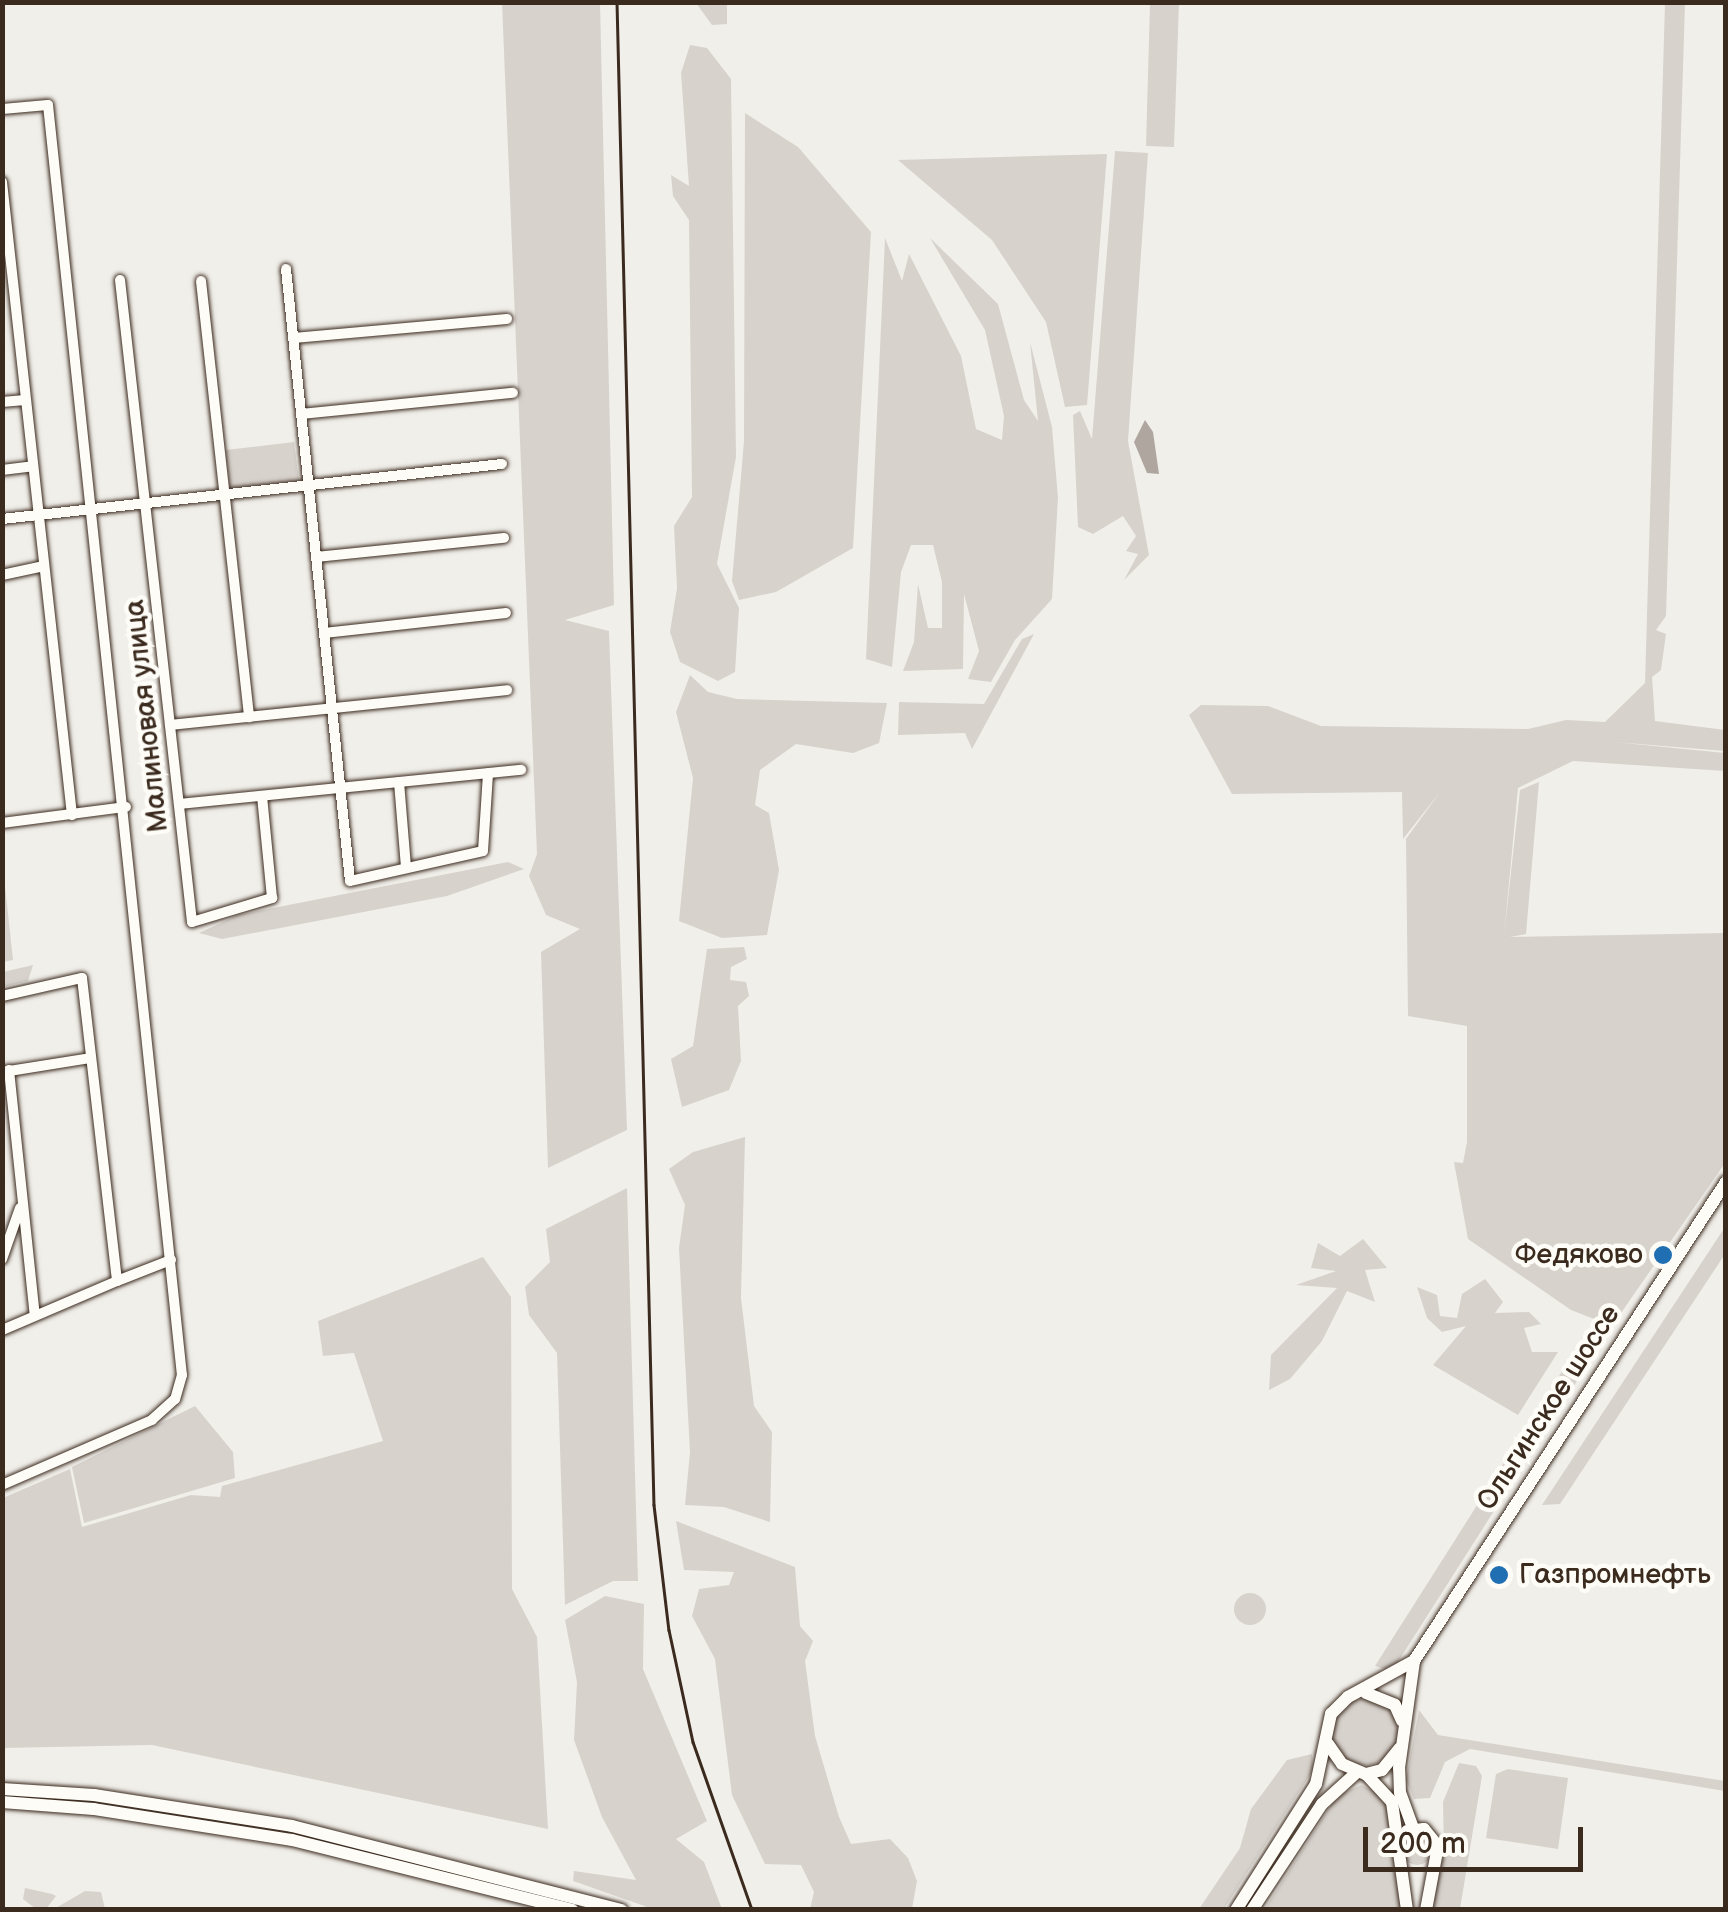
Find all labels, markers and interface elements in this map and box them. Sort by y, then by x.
street label: Малиновая улица [118,598,176,834]
place label: Федяково [1515,1238,1643,1272]
marker: Федяково [1652,1244,1674,1266]
street label: Ольгинское шоссе [1470,1299,1628,1517]
place label: Газпромнефть [1519,1558,1711,1592]
marker: Газпромнефть [1488,1564,1510,1586]
scale bar [1368,1807,1588,1869]
text: 200 m [1380,1826,1466,1862]

